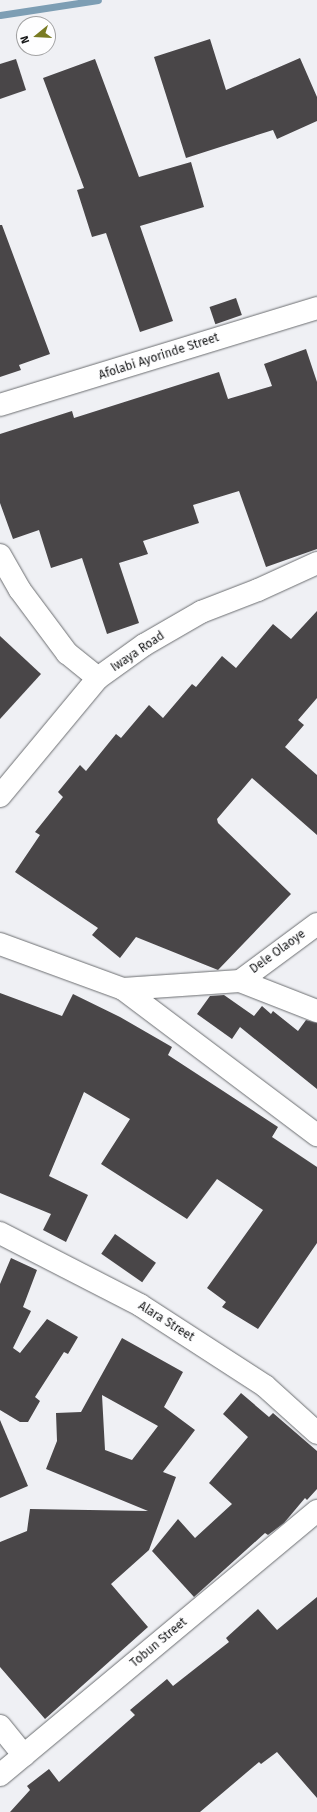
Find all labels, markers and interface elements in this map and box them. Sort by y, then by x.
north arrow [16,16,56,56]
text: N [18,34,32,45]
street label: Afolabi Ayorinde Street [97,331,221,383]
street label: Iwaya Road [109,629,167,675]
street label: Dele Olaoye [247,927,309,977]
street label: Alara Street [135,1299,197,1345]
street label: Tobun Street [128,1615,190,1671]

